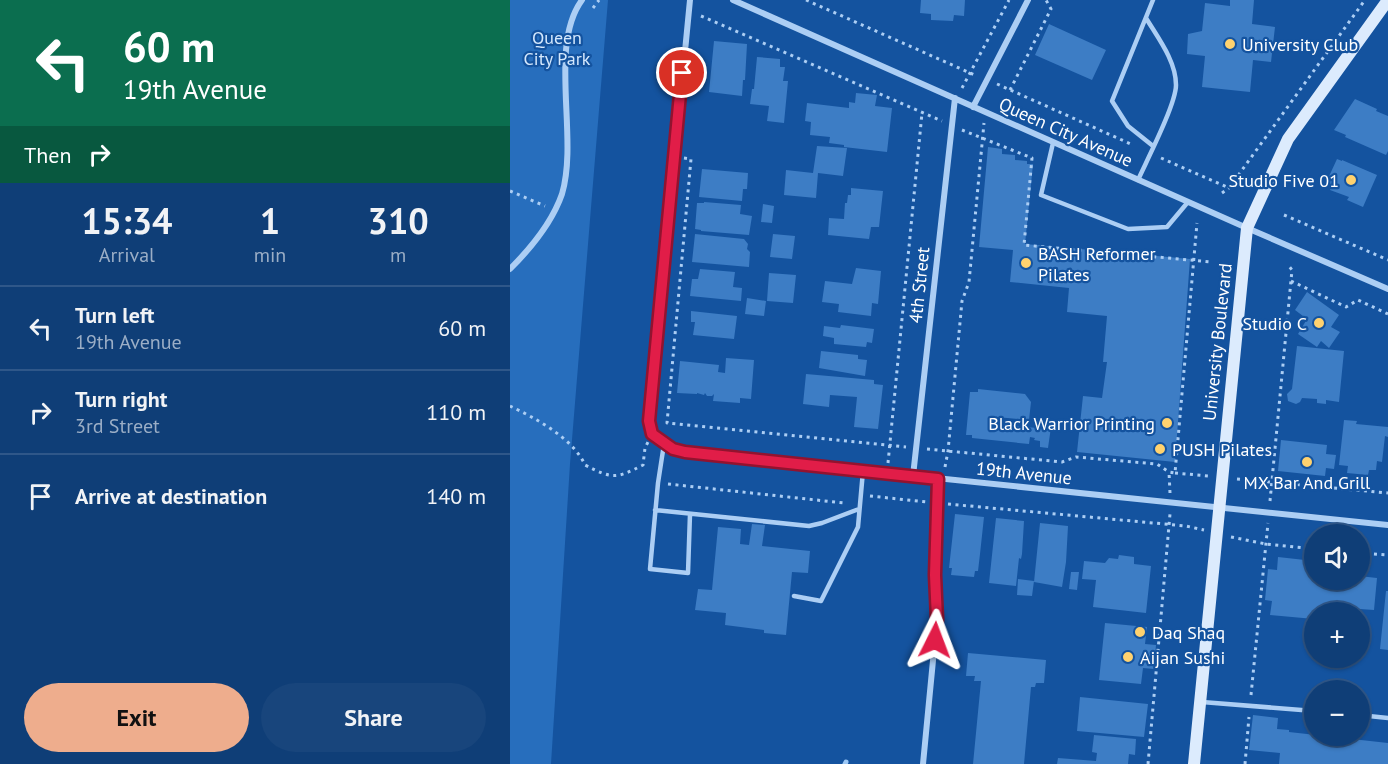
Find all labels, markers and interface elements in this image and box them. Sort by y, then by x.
text: 60 m [123,19,215,74]
icon: left [24,24,102,102]
park label: Queen City Park [524,26,591,70]
place label: University Club [1242,33,1358,56]
marker: University Club [1223,37,1237,51]
pin [656,47,707,98]
icon: arrive [665,56,698,89]
text: 19th Avenue [123,72,267,106]
street label: Queen City Avenue [995,92,1137,172]
icon: right [83,138,116,171]
text: Then [24,141,71,169]
place label: Studio Five 01 [1228,169,1339,192]
marker: Studio Five 01 [1344,173,1358,187]
text: 15:34 [81,197,173,244]
text: 1 [260,197,280,244]
text: 310 [368,197,429,244]
text: Arrival [99,242,155,268]
text: min [254,242,286,268]
text: m [390,242,406,268]
place label: BASH Reformer Pilates [1038,242,1156,286]
street label: 4th Street [904,246,934,324]
marker: BASH Reformer Pilates [1019,256,1033,270]
street label: University Boulevard [1197,262,1237,422]
text: Turn left [75,301,155,329]
icon: left [24,312,57,345]
place label: Studio C [1242,312,1307,335]
text: 60 m [438,314,486,342]
marker: Studio C [1312,316,1326,330]
text: 19th Avenue [75,329,182,355]
text: Turn right [75,385,167,413]
icon: right [24,396,57,429]
text: 110 m [426,398,486,426]
place label: Black Warrior Printing [988,412,1155,435]
text: 3rd Street [75,413,160,439]
marker: Black Warrior Printing [1160,416,1174,430]
place label: PUSH Pilates [1172,438,1272,461]
marker: PUSH Pilates [1153,442,1167,456]
marker: MX Bar And Grill [1300,455,1314,469]
street label: 19th Avenue [975,457,1073,489]
place label: MX Bar And Grill [1244,471,1371,494]
icon: arrive [24,480,57,513]
text: Arrive at destination [75,482,267,510]
text: 140 m [426,482,486,510]
map controls [1304,524,1370,746]
button: sound [1304,524,1370,590]
button: + [1304,602,1370,668]
position arrow [903,608,967,672]
place label: Daq Shaq [1152,621,1225,644]
marker: Daq Shaq [1133,625,1147,639]
place label: Aijan Sushi [1140,646,1225,669]
marker: Aijan Sushi [1121,650,1135,664]
button: − [1304,680,1370,746]
button: Exit [24,683,249,752]
button: Share [261,683,486,752]

